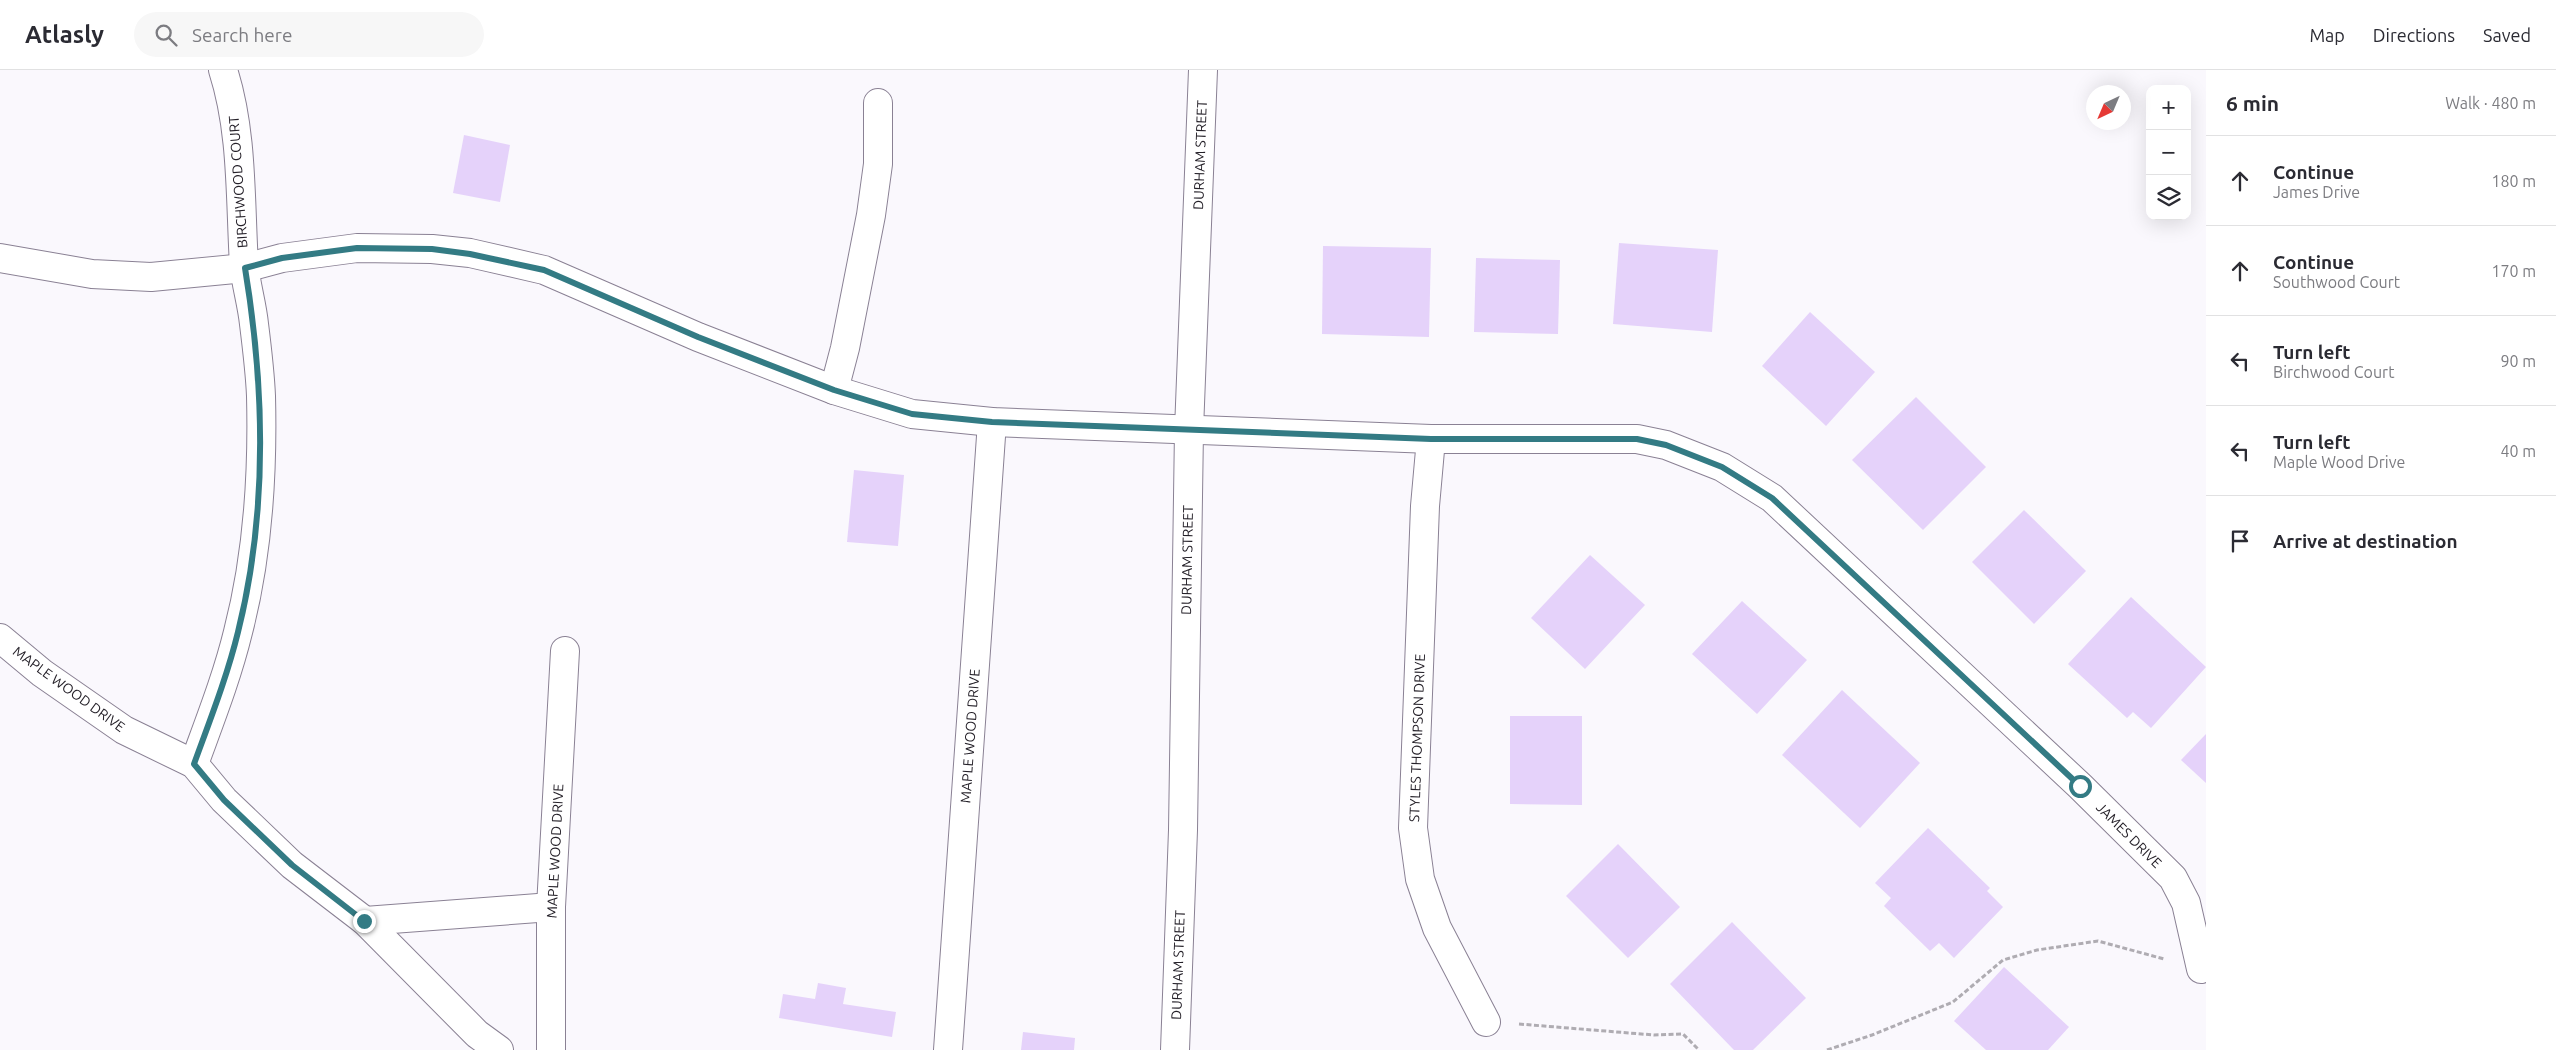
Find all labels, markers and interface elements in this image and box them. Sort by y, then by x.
search box [134,12,484,57]
text: Atlasly [25,21,104,48]
icon: search [152,21,180,49]
text: Search here [192,24,292,46]
text: Map [2309,25,2345,45]
text: Directions [2373,25,2455,45]
text: Saved [2483,25,2531,45]
north arrow [2086,85,2131,130]
map controls [2146,85,2191,220]
button: + [2146,85,2191,130]
text: 6 min [2226,91,2279,115]
text: Walk · 480 m [2445,94,2536,112]
street label: DURHAM STREET [1190,100,1210,210]
street label: BIRCHWOOD COURT [225,115,251,249]
button: − [2146,130,2191,175]
text: Continue [2273,161,2354,183]
icon: ahead [2226,167,2254,195]
text: 180 m [2491,172,2536,190]
button: layers [2146,175,2191,220]
text: James Drive [2273,183,2360,201]
text: Continue [2273,251,2354,273]
icon: ahead [2226,257,2254,285]
text: 170 m [2491,262,2536,280]
text: Southwood Court [2273,273,2400,291]
text: Turn left [2273,341,2351,363]
icon: left [2226,347,2254,375]
text: 90 m [2500,352,2536,370]
text: Birchwood Court [2273,363,2394,381]
text: Turn left [2273,431,2351,453]
icon: left [2226,437,2254,465]
text: 40 m [2500,442,2536,460]
text: Maple Wood Drive [2273,453,2405,471]
street label: DURHAM STREET [1178,505,1196,615]
icon: arrive [2226,527,2254,555]
text: Arrive at destination [2273,530,2458,552]
street label: MAPLE WOOD DRIVE [10,643,128,735]
street label: STYLES THOMPSON DRIVE [1406,653,1428,822]
street label: MAPLE WOOD DRIVE [957,668,983,804]
route start [2069,775,2092,798]
street label: MAPLE WOOD DRIVE [543,783,567,919]
street label: JAMES DRIVE [2093,799,2165,871]
route end [353,910,376,933]
street label: DURHAM STREET [1168,910,1188,1020]

